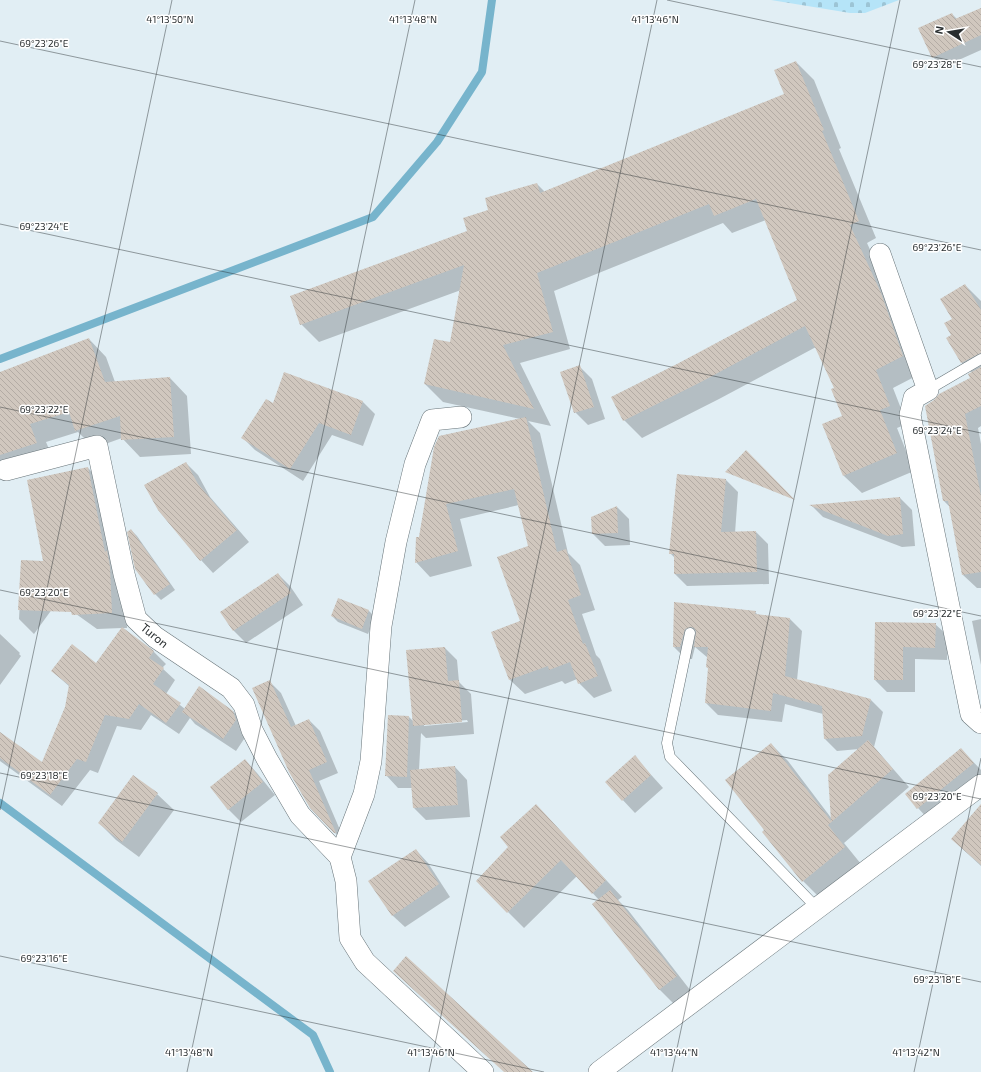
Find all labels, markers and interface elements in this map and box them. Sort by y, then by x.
north arrow [929,12,969,52]
text: 41°13'50"N [146,13,194,25]
text: 41°13'48"N [389,13,437,25]
text: 41°13'46"N [631,13,679,25]
text: N [932,25,946,35]
text: 69°23'26"E [20,37,69,49]
text: 69°23'28"E [912,58,962,70]
text: 69°23'24"E [19,220,69,232]
text: 69°23'26"E [913,241,962,253]
text: 69°23'22"E [20,403,69,415]
text: 69°23'24"E [912,424,962,436]
text: 69°23'20"E [19,586,69,598]
text: 69°23'22"E [913,607,962,619]
street label: Turon [138,620,172,650]
text: 69°23'18"E [20,769,68,781]
text: 69°23'20"E [912,790,962,802]
text: 69°23'16"E [20,952,68,964]
text: 69°23'18"E [913,973,961,985]
text: 41°13'48"N [165,1046,213,1058]
text: 41°13'46"N [407,1046,455,1058]
text: 41°13'44"N [650,1046,698,1058]
text: 41°13'42"N [892,1046,940,1058]

